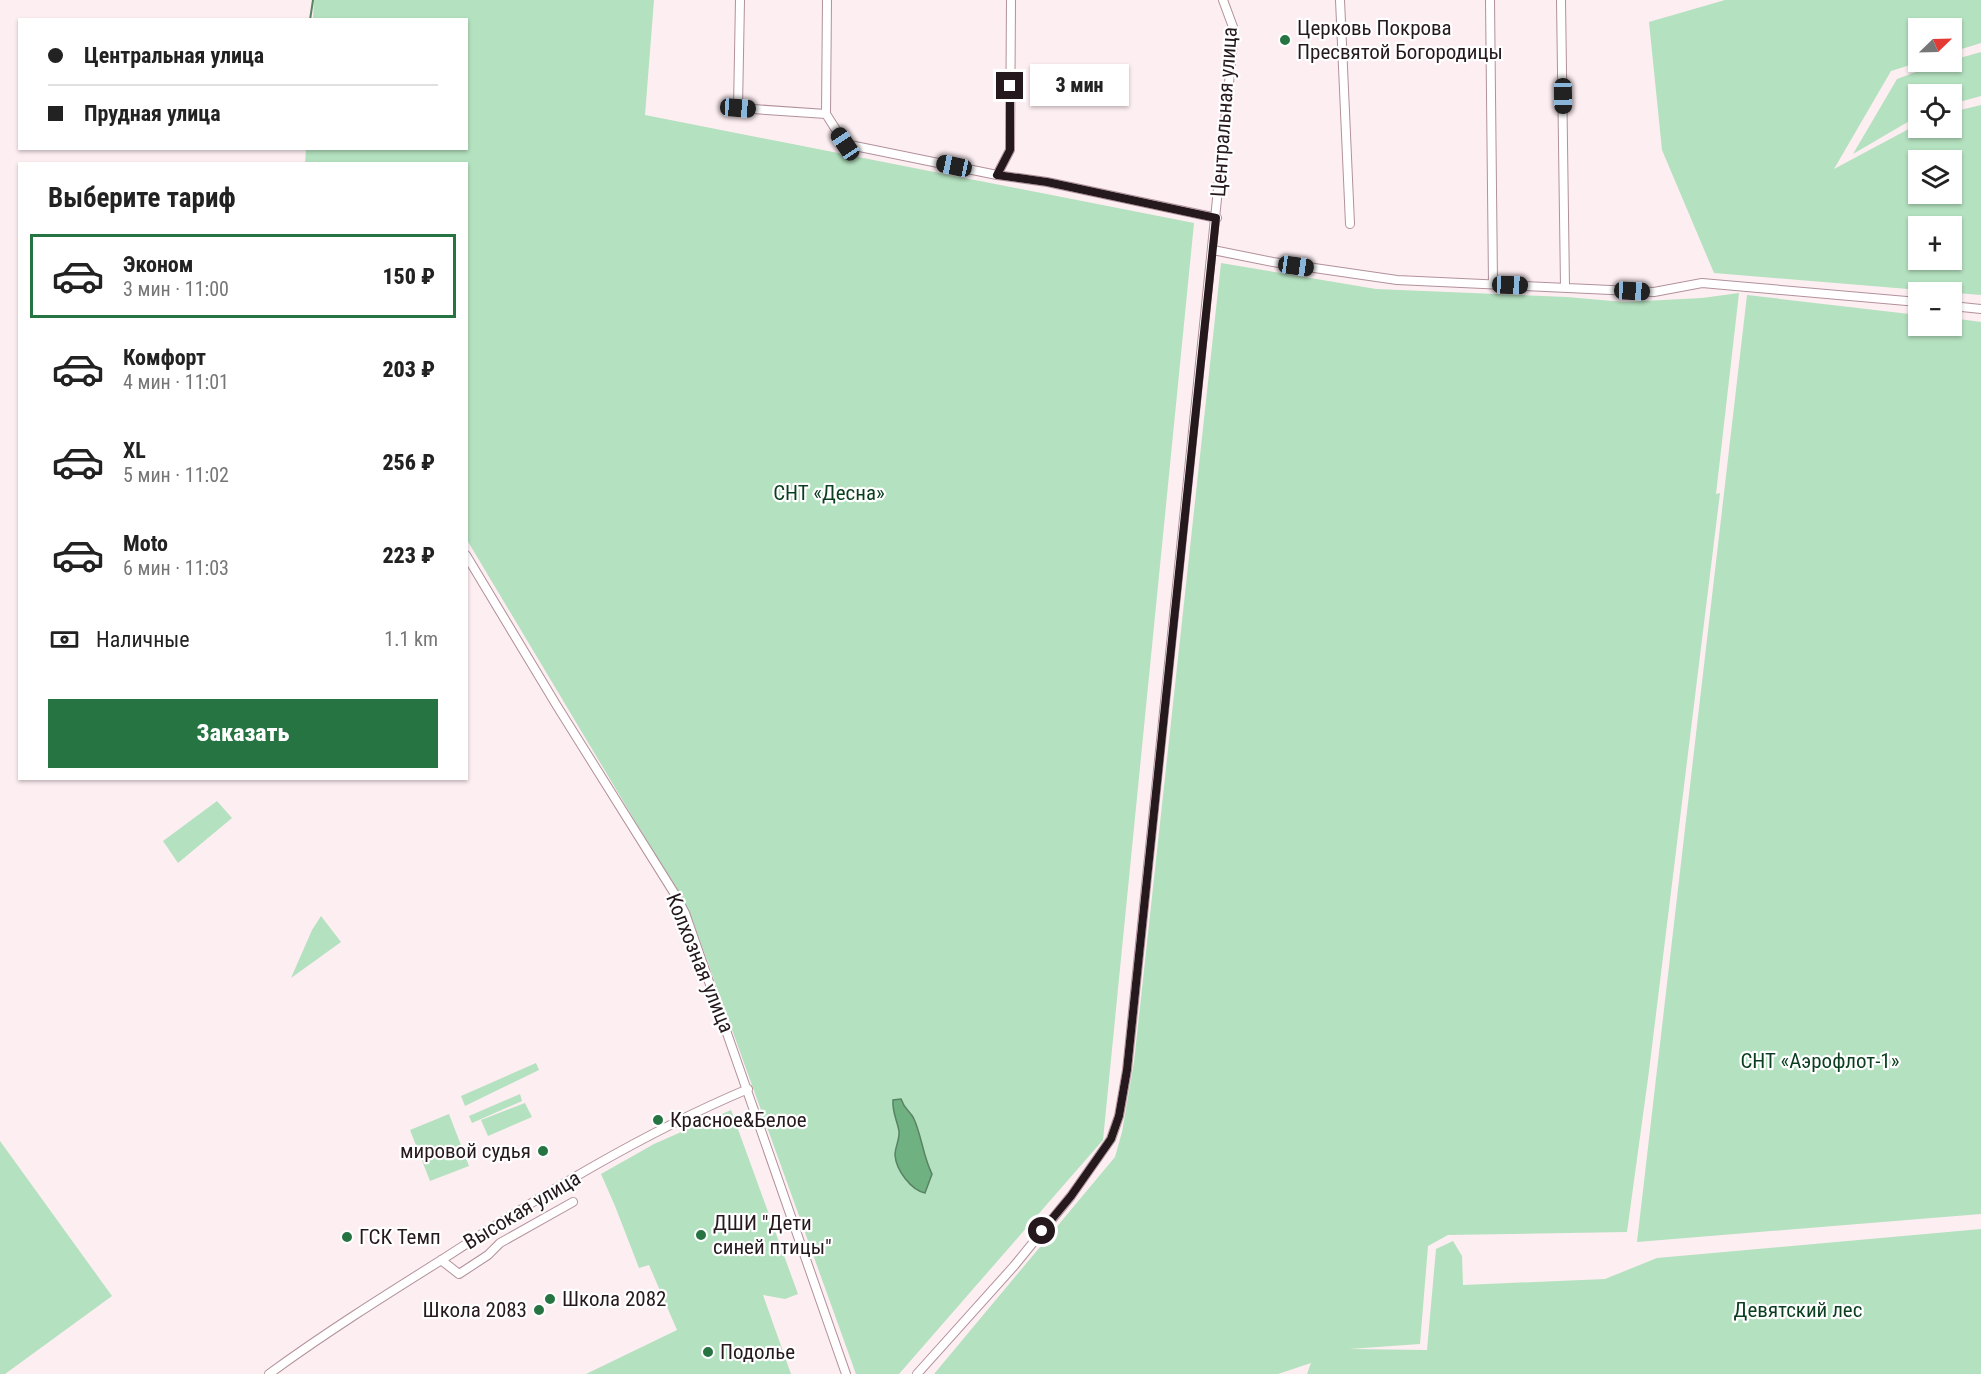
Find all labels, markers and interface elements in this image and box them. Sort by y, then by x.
place label: Церковь Покрова Пресвятой Богородицы [1297,16,1503,64]
north arrow [1908,18,1962,72]
map controls [1908,18,1962,336]
street label: Центральная улица [1206,26,1242,198]
marker: Церковь Покрова Пресвятой Богородицы [1278,33,1292,47]
text: Центральная улица [84,43,264,68]
callout: 3 мин [1031,65,1130,107]
route end [996,72,1023,99]
text: 3 мин [1056,73,1103,97]
car [1554,78,1572,114]
button: locate [1908,84,1962,138]
car [719,98,757,118]
text: Прудная улица [84,101,221,126]
car [827,124,863,164]
button: layers [1908,150,1962,204]
car [935,153,973,179]
text: Выберите тариф [48,182,236,214]
button: + [1908,216,1962,270]
icon: car [51,249,105,303]
text: Эконом [123,252,193,277]
car [1277,255,1315,277]
text: 150 ₽ [382,264,435,289]
car [1492,275,1528,295]
text: 3 мин · 11:00 [123,277,229,301]
car [1614,281,1650,301]
button: − [1908,282,1962,336]
icon: car [51,342,105,396]
text: Комфорт [123,345,206,370]
text: 203 ₽ [382,357,435,382]
text: 4 мин · 11:01 [123,370,229,394]
icon: car [51,435,105,489]
text: XL [123,438,146,463]
text: 256 ₽ [382,450,435,475]
text: 5 мин · 11:02 [123,463,229,487]
park label: СНТ «Десна» [773,481,885,505]
icon: car [51,528,105,582]
text: Moto [123,531,168,556]
text: 223 ₽ [382,543,435,568]
text: 6 мин · 11:03 [123,556,229,580]
icon: cash [48,623,81,656]
text: Наличные [96,627,190,652]
text: 1.1 km [384,627,438,651]
button: Заказать [48,699,438,768]
street label: Колхозная улица [661,890,739,1036]
park label: СНТ «Аэрофлот-1» [1740,1049,1900,1073]
place label: Красное&Белое [670,1108,807,1132]
marker: Красное&Белое [651,1113,665,1127]
place label: мировой судья [400,1139,531,1163]
marker: мировой судья [536,1144,550,1158]
street label: Высокая улица [459,1166,585,1254]
place label: ДШИ "Дети синей птицы" [713,1211,832,1259]
route start [1028,1217,1055,1244]
place label: ГСК Темп [359,1225,441,1249]
marker: ДШИ "Дети синей птицы" [694,1228,708,1242]
marker: ГСК Темп [340,1230,354,1244]
place label: Школа 2082 [562,1287,666,1311]
marker: Школа 2082 [543,1292,557,1306]
place label: Школа 2083 [423,1298,527,1322]
park label: Девятский лес [1734,1298,1862,1322]
marker: Школа 2083 [532,1303,546,1317]
place label: Подолье [720,1340,795,1364]
marker: Подолье [701,1345,715,1359]

